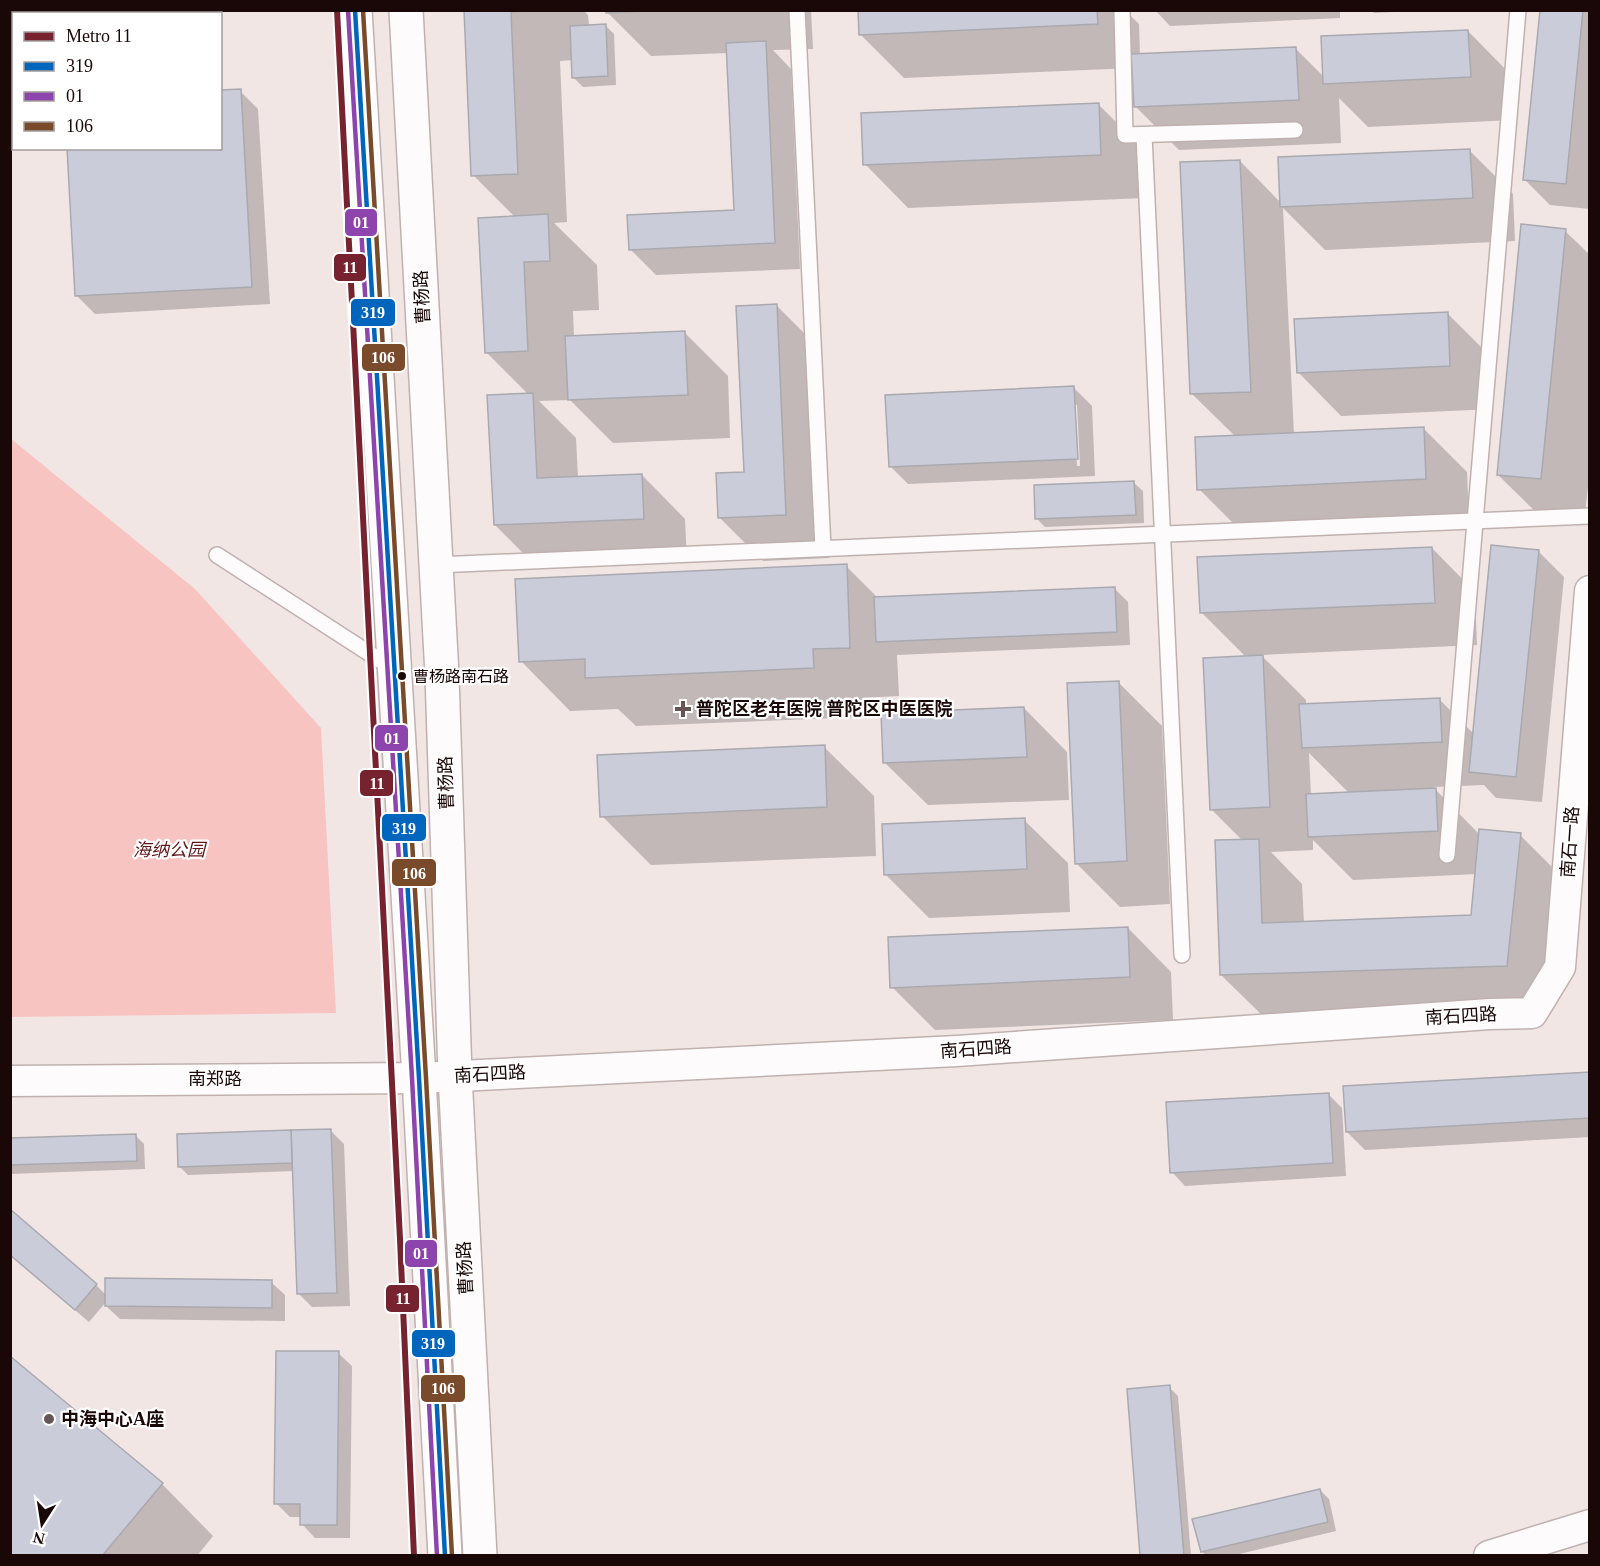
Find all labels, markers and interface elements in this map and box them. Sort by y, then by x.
legend [12,12,222,150]
text: Metro 11 [66,26,132,46]
text: 319 [66,56,93,76]
text: 01 [66,86,84,106]
text: 106 [66,116,93,136]
line badge: 01 [344,208,378,237]
text: 01 [353,214,369,231]
line badge: 11 [333,253,367,282]
text: 11 [342,259,358,276]
street label: 曹杨路 [411,270,433,324]
line badge: 319 [350,298,396,327]
text: 319 [361,304,385,321]
line badge: 106 [361,343,406,372]
text: 106 [371,349,395,366]
place label: 曹杨路南石路 [413,668,509,685]
marker: 曹杨路南石路 [396,670,408,682]
place label: 普陀区老年医院 普陀区中医医院 [696,699,953,719]
marker: 普陀区老年医院 普陀区中医医院 [674,700,692,718]
line badge: 01 [374,724,409,752]
text: 01 [384,730,400,747]
street label: 曹杨路 [435,756,457,810]
line badge: 11 [359,769,394,797]
text: 11 [369,775,385,792]
street label: 南石一路 [1558,805,1582,879]
line badge: 319 [381,813,427,842]
text: 319 [392,820,416,837]
park label: 海纳公园 [133,840,208,860]
line badge: 106 [391,858,437,887]
text: 106 [402,865,426,882]
street label: 南石四路 [1425,1004,1497,1028]
street label: 南石四路 [939,1037,1013,1061]
street label: 南石四路 [454,1062,526,1086]
street label: 南郑路 [188,1069,242,1089]
line badge: 01 [404,1239,438,1268]
street label: 曹杨路 [454,1241,476,1295]
text: 01 [413,1245,429,1262]
line badge: 11 [385,1284,420,1313]
text: 11 [395,1290,411,1307]
line badge: 319 [411,1329,456,1358]
text: 319 [421,1335,445,1352]
line badge: 106 [420,1374,466,1403]
text: 106 [431,1380,455,1397]
place label: 中海中心A座 [61,1409,164,1429]
marker: 中海中心A座 [42,1412,56,1426]
north arrow [12,1494,72,1554]
text: N [31,1529,46,1548]

